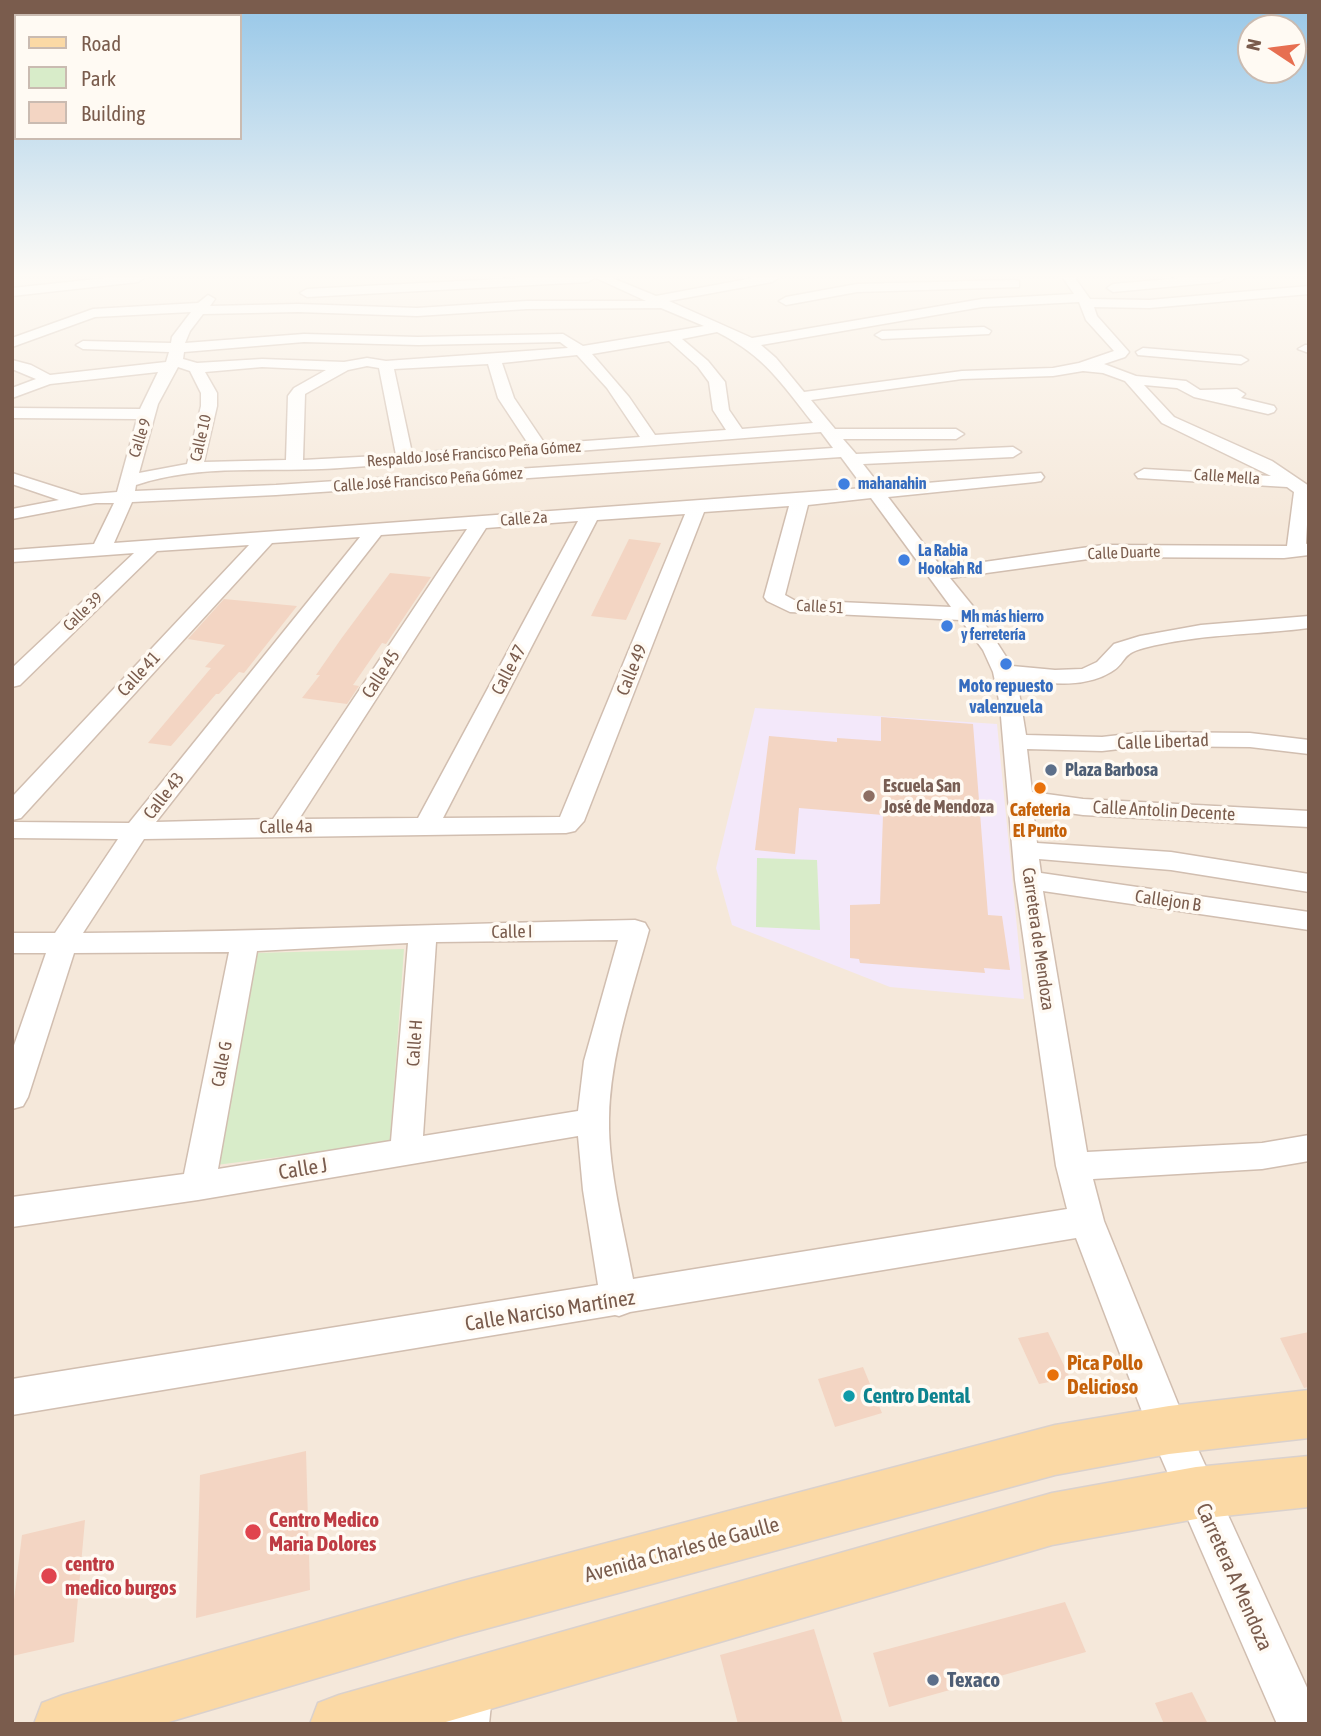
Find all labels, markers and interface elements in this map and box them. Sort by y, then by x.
legend [14,14,242,140]
north arrow [1237,14,1307,84]
text: Road [81,31,121,55]
text: N [1242,37,1265,53]
text: Park [81,66,116,90]
text: Building [81,101,145,125]
street label: Calle 10 [186,413,216,463]
street label: Calle 9 [125,416,155,460]
street label: Respaldo José Francisco Peña Gómez [366,437,582,471]
street label: Calle José Francisco Peña Gómez [333,464,523,496]
street label: Calle Mella [1193,465,1261,489]
place label: mahanahin [858,474,927,494]
marker: mahanahin [836,476,852,492]
street label: Calle 2a [500,508,548,530]
place label: La Rabia Hookah Rd [918,541,982,579]
street label: Calle Duarte [1087,542,1161,564]
marker: La Rabia Hookah Rd [896,552,912,568]
street label: Calle 39 [59,589,107,635]
street label: Calle 51 [796,596,844,618]
place label: Mh más hierro y ferretería [961,607,1044,645]
marker: Mh más hierro y ferretería [939,618,955,634]
street label: Calle 47 [487,641,531,699]
street label: Calle 49 [612,641,652,699]
street label: Calle 45 [357,646,405,702]
street label: Calle 41 [113,647,165,701]
marker: Moto repuesto valenzuela [998,656,1014,672]
place label: Moto repuesto valenzuela [958,675,1054,718]
street label: Calle Libertad [1117,730,1209,754]
place label: Plaza Barbosa [1065,759,1158,781]
marker: Plaza Barbosa [1043,762,1059,778]
street label: Calle 43 [139,768,189,824]
place label: Escuela San José de Mendoza [883,775,994,818]
marker: Cafeteria El Punto [1032,780,1048,796]
marker: Escuela San José de Mendoza [861,788,877,804]
street label: Calle Antolin Decente [1092,796,1236,826]
place label: Cafeteria El Punto [1010,799,1070,842]
street label: Calle 4a [259,816,313,838]
street label: Carretera de Mendoza [1017,866,1059,1012]
street label: Callejon B [1134,886,1202,916]
street label: Calle I [491,921,533,943]
street label: Calle H [403,1019,427,1067]
street label: Calle G [207,1039,237,1089]
street label: Calle J [277,1153,329,1185]
street label: Calle Narciso Martínez [463,1285,637,1337]
place label: Pica Pollo Delicioso [1067,1350,1143,1400]
marker: Pica Pollo Delicioso [1045,1367,1061,1383]
place label: Centro Dental [863,1383,970,1409]
marker: Centro Dental [841,1388,857,1404]
street label: Carretera A Mendoza [1190,1499,1278,1655]
place label: Centro Medico Maria Dolores [269,1507,379,1557]
street label: Avenida Charles de Gaulle [582,1512,782,1588]
marker: Centro Medico Maria Dolores [243,1522,263,1542]
place label: centro medico burgos [65,1551,176,1601]
marker: centro medico burgos [39,1566,59,1586]
place label: Texaco [947,1667,1000,1693]
marker: Texaco [925,1672,941,1688]

